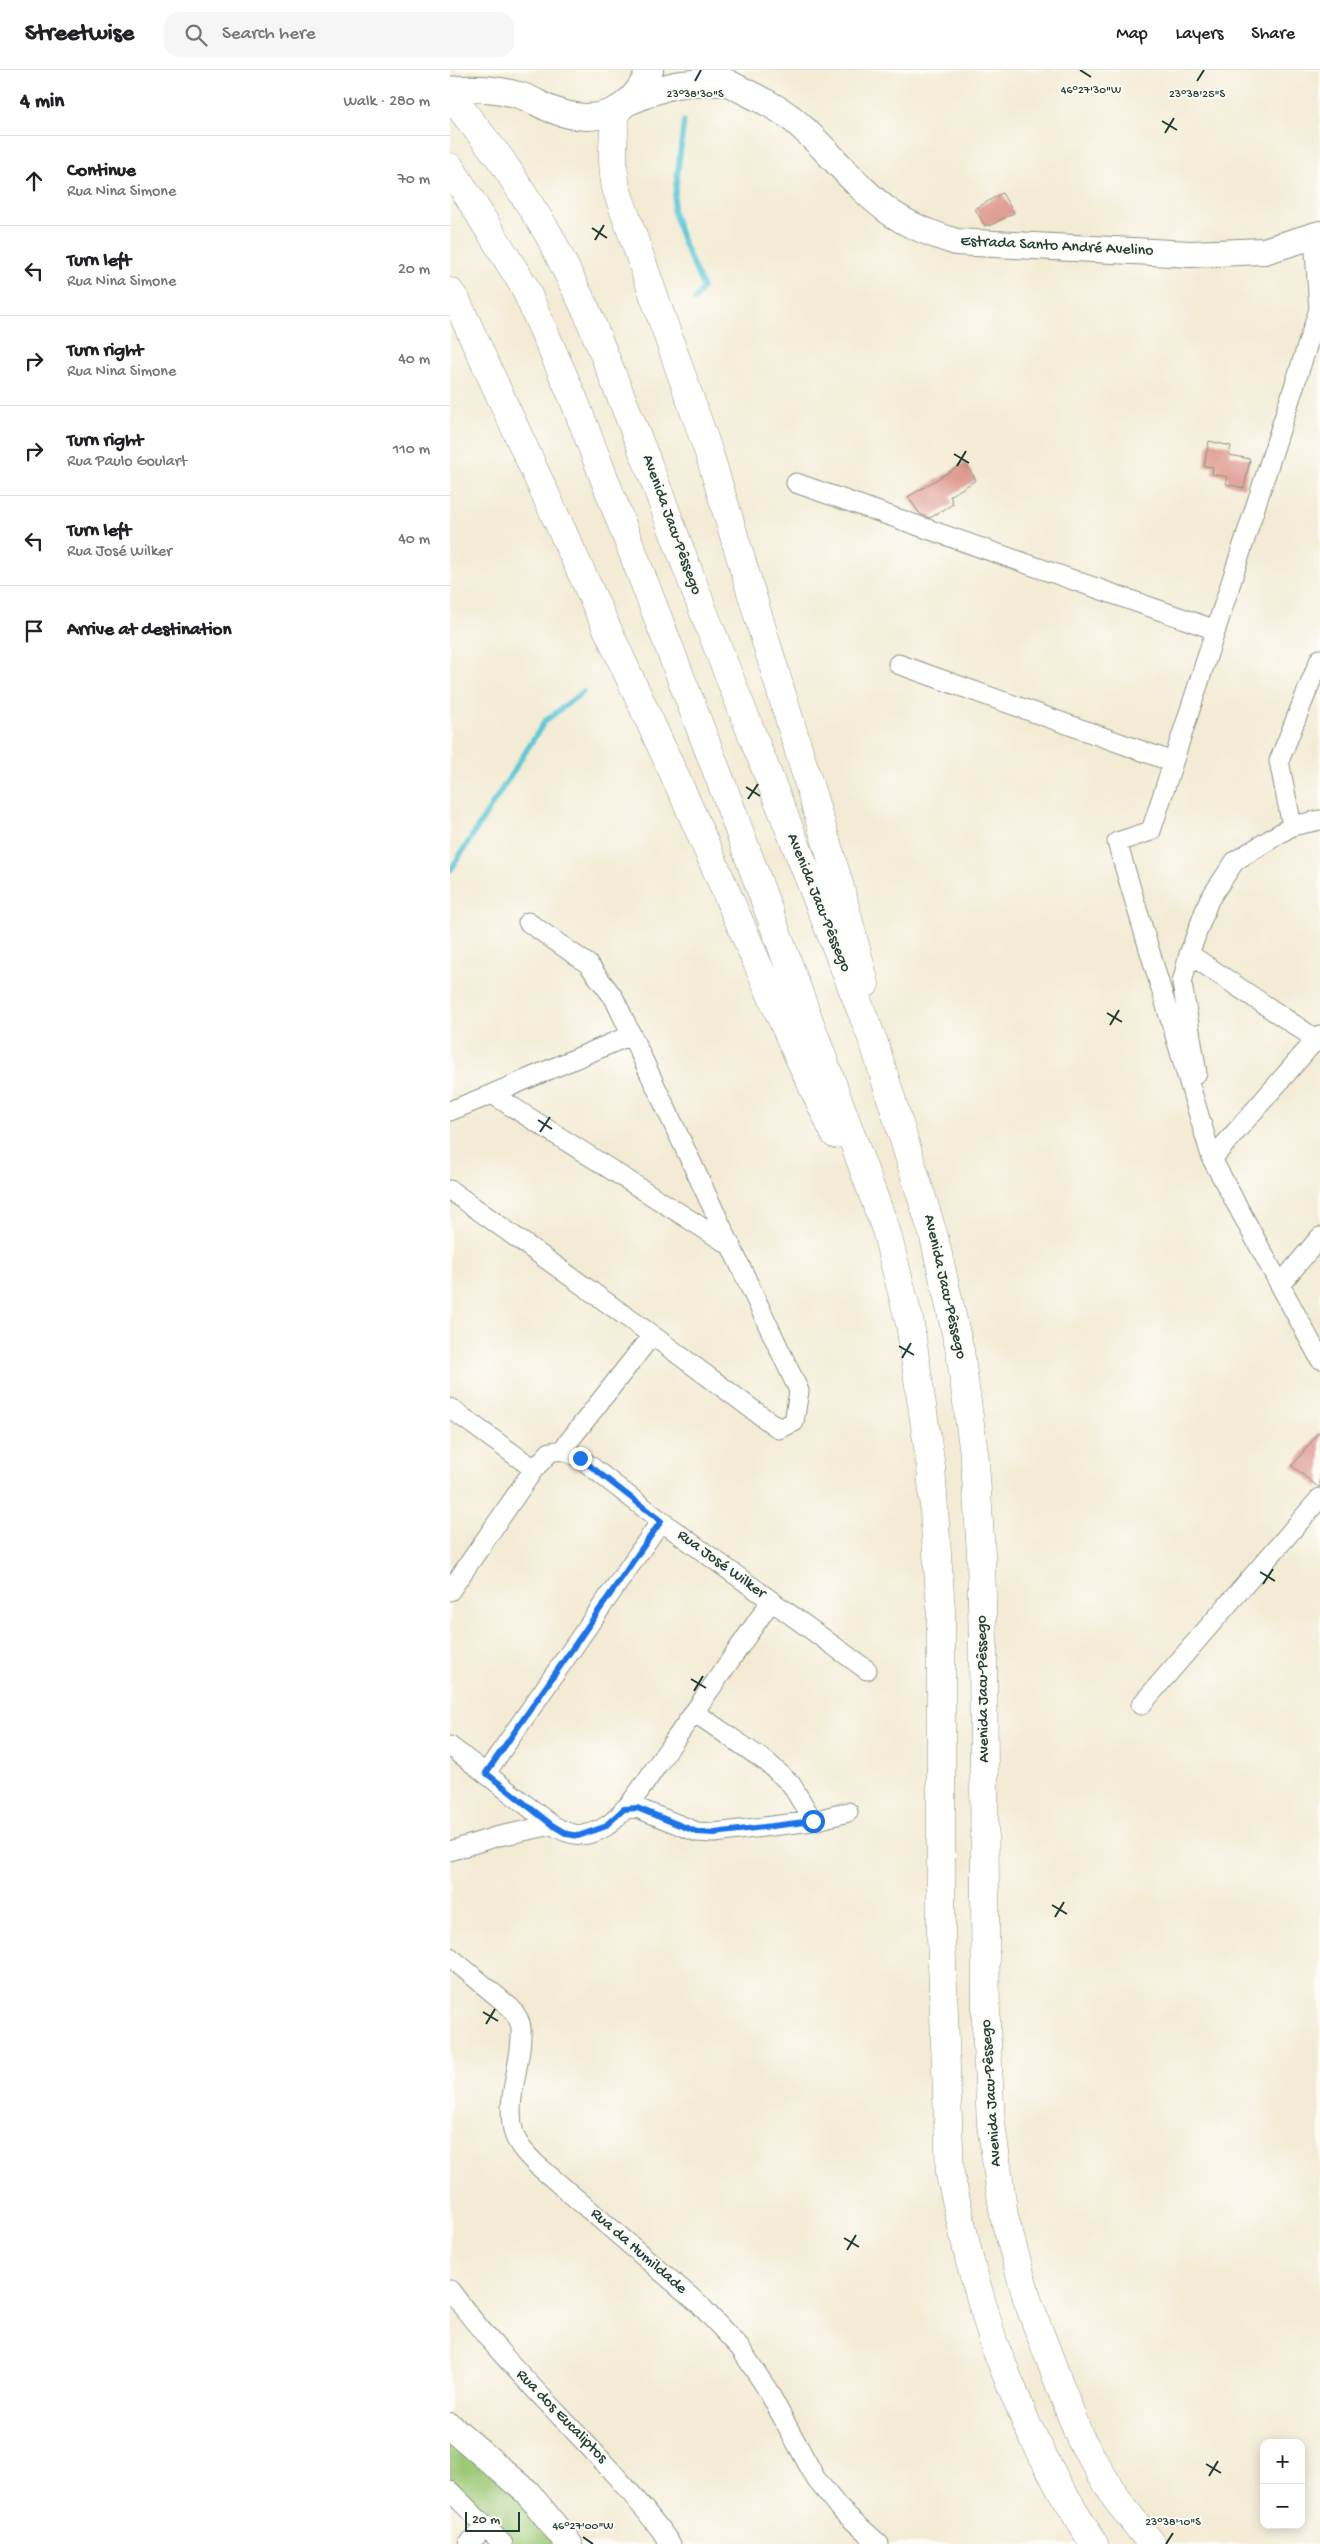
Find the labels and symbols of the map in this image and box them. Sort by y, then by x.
text: 46°27'30"W [1061,84,1121,98]
text: 23°38'30"S [667,88,724,102]
text: 23°38'25"S [1169,88,1225,102]
street label: Estrada Santo André Avelino [960,232,1154,262]
street label: Avenida Jacu-Pêssego [637,452,705,598]
street label: Avenida Jacu-Pêssego [782,831,854,975]
street label: Avenida Jacu-Pêssego [918,1213,970,1361]
route end [569,1447,592,1470]
street label: Rua José Wilker [673,1526,770,1604]
street label: Avenida Jacu-Pêssego [973,1615,995,1763]
route start [802,1810,825,1833]
street label: Avenida Jacu-Pêssego [977,2019,1007,2167]
street label: Rua da Humildade [586,2205,691,2300]
street label: Rua dos Eucaliptos [511,2366,611,2469]
scale bar [465,2509,520,2532]
text: 23°38'10"S [1145,2516,1201,2530]
text: 46°27'00"W [552,2520,614,2534]

